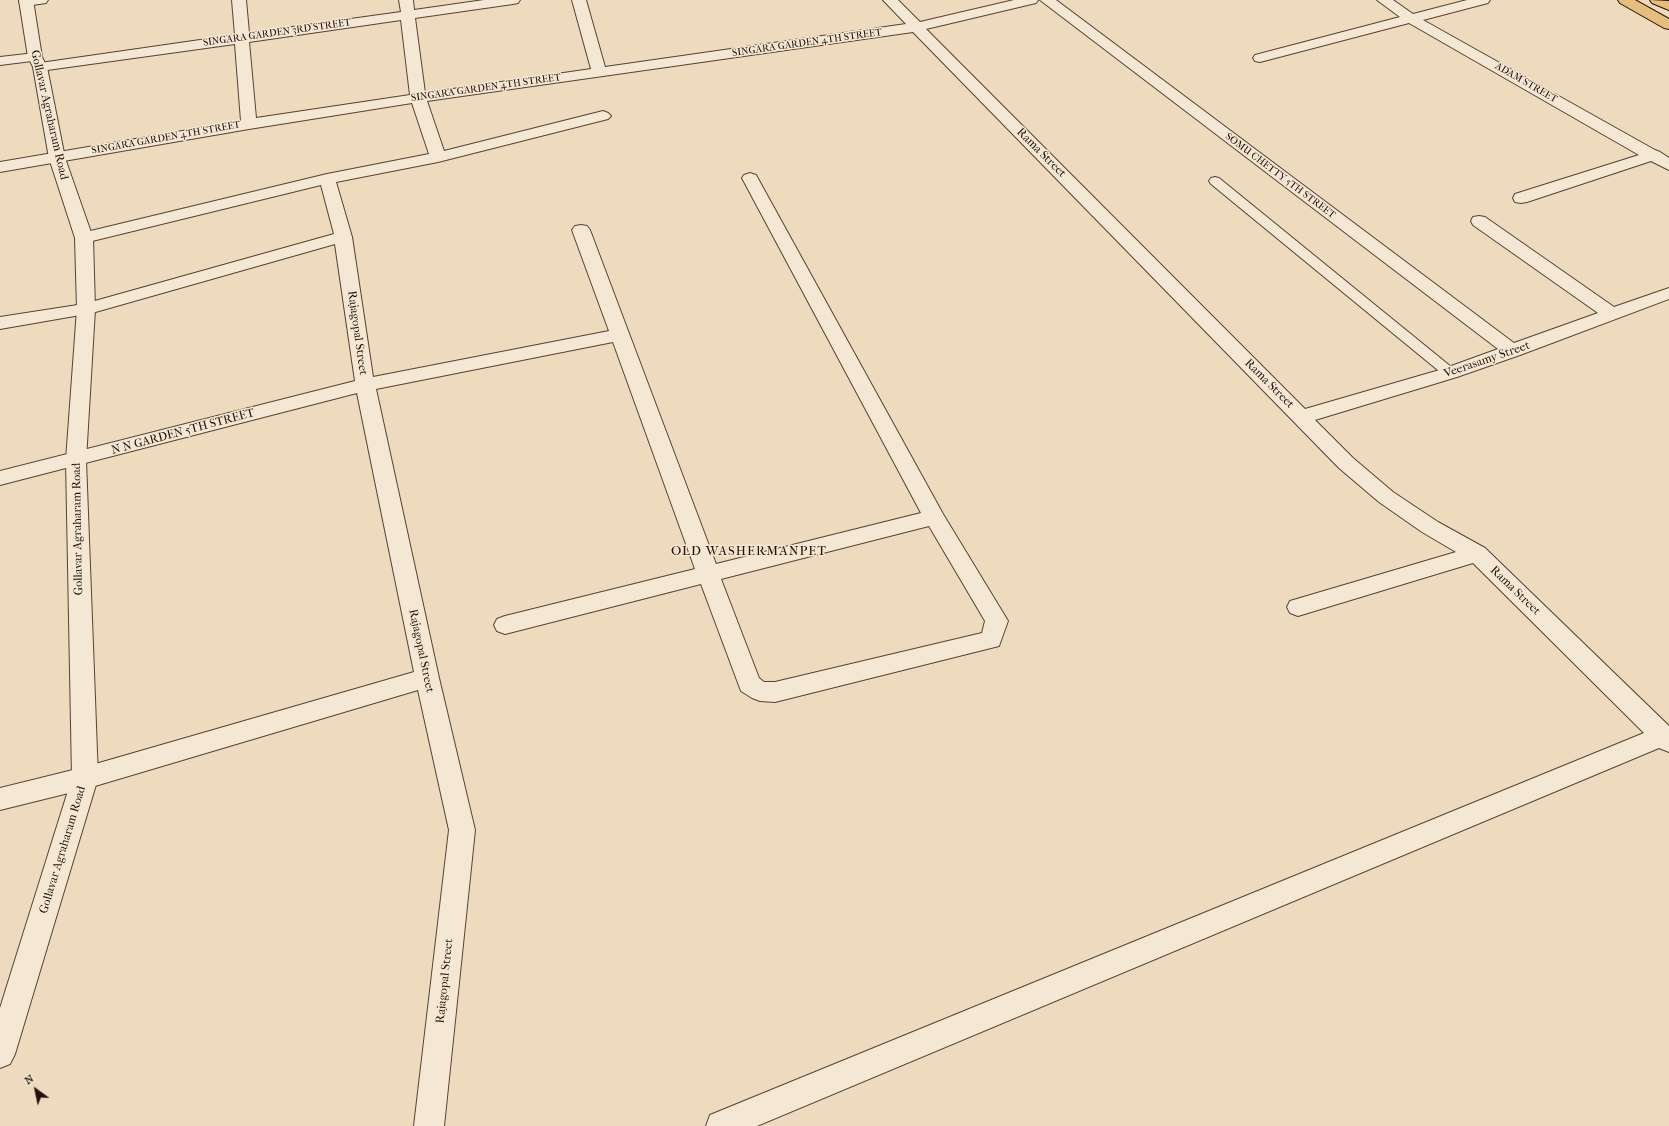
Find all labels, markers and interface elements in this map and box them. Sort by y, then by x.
street label: SINGARA GARDEN 3RD STREET [202,17,352,49]
street label: SINGARA GARDEN 4TH STREET [731,27,883,59]
street label: Gollavar Agraharam Road [27,49,71,181]
street label: ADAM STREET [1493,60,1559,106]
street label: SINGARA GARDEN 4TH STREET [410,72,562,104]
street label: SINGARA GARDEN 4TH STREET [91,119,241,157]
street label: Rama Street [1013,125,1069,181]
street label: SOMU CHETTY 5TH STREET [1223,131,1337,221]
street label: Rajagopal Street [344,290,370,376]
street label: Veerasamy Street [1442,339,1532,381]
street label: Rama Street [1241,356,1297,412]
street label: N N GARDEN 5TH STREET [110,406,256,458]
street label: Gollavar Agraharam Road [70,463,86,595]
district label: OLD WASHERMANPET [671,544,827,560]
street label: Rama Street [1487,564,1543,618]
street label: Rajagopal Street [405,608,437,694]
street label: Gollavar Agraharam Road [37,784,89,916]
street label: Rajagopal Street [433,938,457,1024]
north arrow [16,1070,56,1110]
text: N [22,1072,36,1087]

